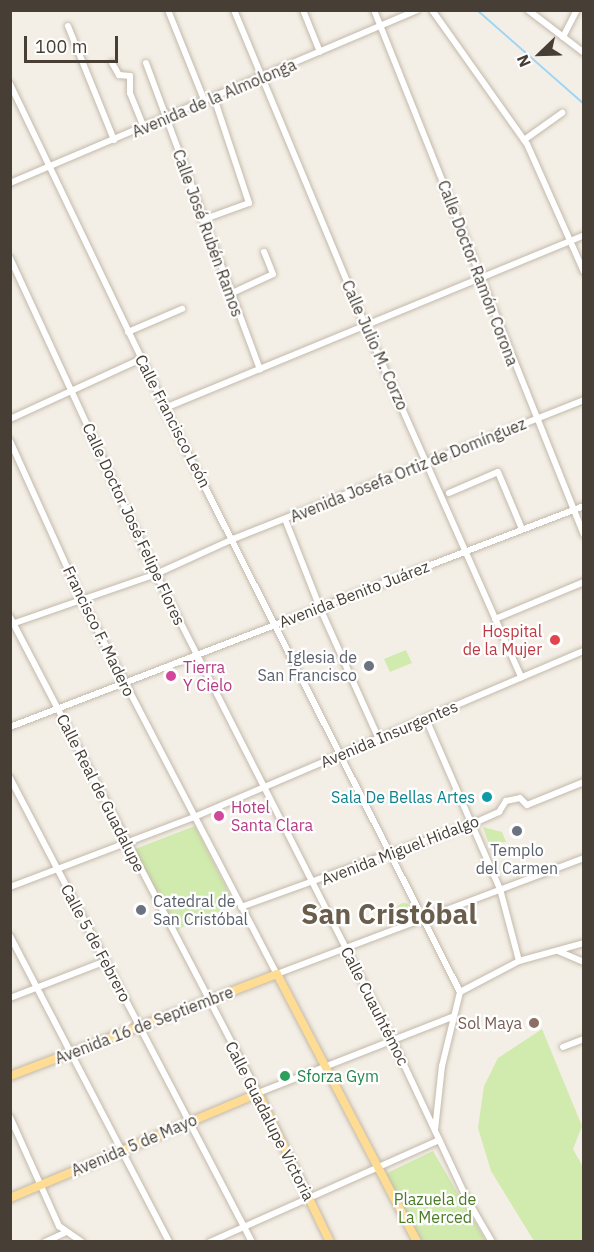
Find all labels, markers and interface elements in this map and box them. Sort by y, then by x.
scale bar [27,24,122,62]
north arrow [510,24,570,84]
text: 100 m [35,35,87,58]
text: N [512,52,535,70]
street label: Avenida de la Almolonga [129,55,299,141]
street label: Calle José Rubén Ramos [169,147,247,319]
street label: Calle Doctor Ramón Corona [434,177,522,369]
street label: Calle Julio M. Corzo [338,277,412,413]
street label: Calle Francisco León [131,351,215,491]
street label: Avenida Josefa Ortiz de Domínguez [287,414,529,526]
street label: Calle Doctor José Felipe Flores [79,420,189,628]
street label: Avenida Benito Juárez [276,556,432,632]
street label: Francisco F. Madero [59,563,139,699]
place label: Hospital de la Mujer [463,621,542,659]
marker: Hospital de la Mujer [546,631,564,649]
place label: Iglesia de San Francisco [257,647,357,685]
place label: Tierra Y Cielo [183,657,232,695]
marker: Iglesia de San Francisco [362,659,376,673]
marker: Tierra Y Cielo [164,669,178,683]
street label: Avenida Insurgentes [317,696,461,772]
street label: Calle Real de Guadalupe [53,711,149,875]
place label: Sala De Bellas Artes [331,787,475,807]
marker: Sala De Bellas Artes [480,790,494,804]
place label: Hotel Santa Clara [231,797,313,835]
marker: Hotel Santa Clara [212,809,226,823]
street label: Avenida Miguel Hidalgo [318,811,482,889]
marker: Templo del Carmen [510,824,524,838]
place label: Templo del Carmen [476,840,558,878]
street label: Calle 5 de Febrero [57,881,135,1005]
place label: Catedral de San Cristóbal [153,891,248,929]
district label: San Cristóbal [301,897,477,931]
marker: Catedral de San Cristóbal [134,903,148,917]
street label: Calle Cuauhtémoc [337,943,413,1069]
street label: Avenida 16 de Septiembre [52,982,236,1068]
place label: Sol Maya [458,1013,522,1033]
marker: Sol Maya [527,1016,541,1030]
street label: Calle Guadalupe Victoria [221,1038,319,1204]
place label: Sforza Gym [297,1066,379,1086]
marker: Sforza Gym [278,1069,292,1083]
street label: Avenida 5 de Mayo [68,1110,200,1180]
park label: Plazuela de La Merced [394,1189,476,1227]

